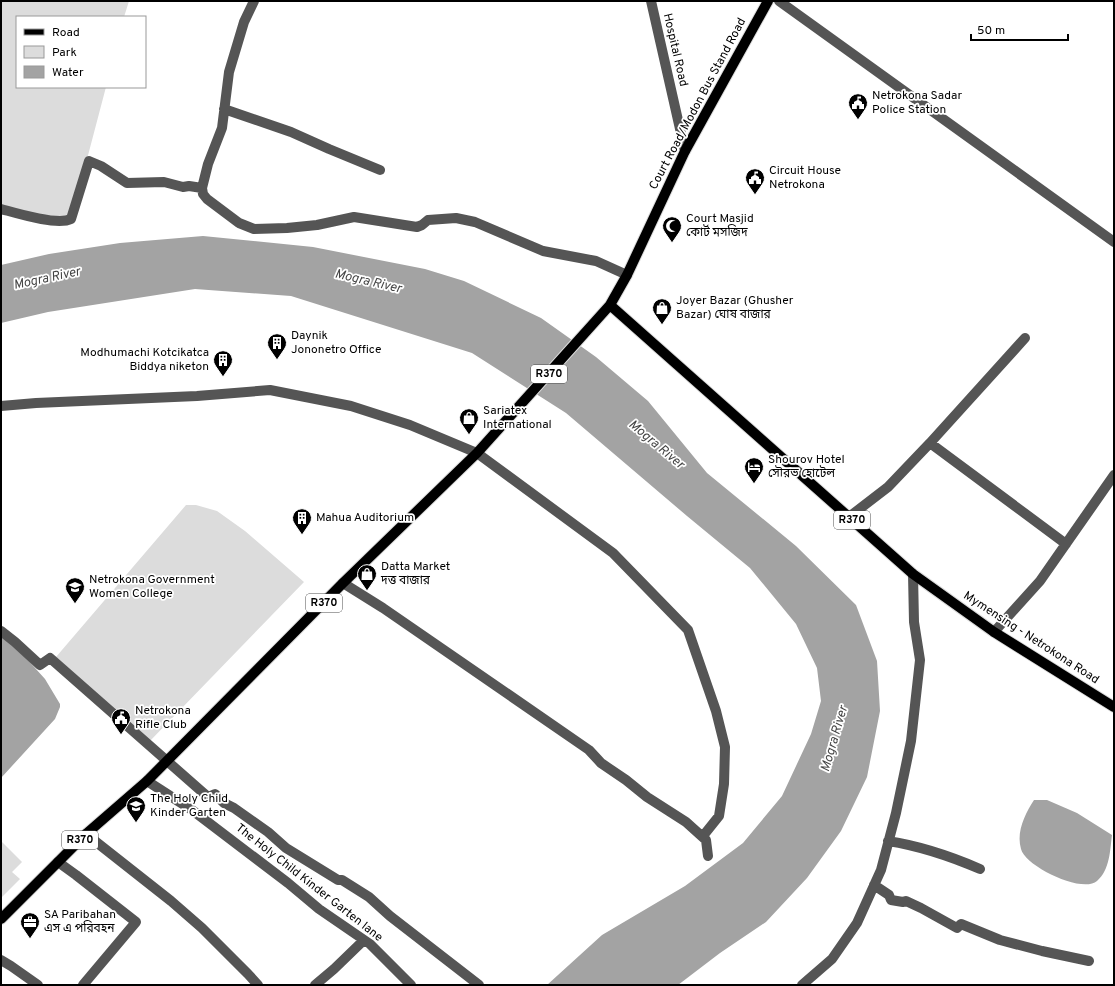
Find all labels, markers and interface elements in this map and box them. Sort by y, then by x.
street label: Hospital Road [659,12,691,88]
street label: Court Road/Modon Bus Stand Road [646,15,750,193]
legend [16,16,146,88]
scale bar [971,16,1068,42]
text: 50 m [977,23,1005,39]
text: Road [52,25,80,41]
text: Park [52,45,77,61]
text: Water [52,65,84,81]
place label: Netrokona Sadar Police Station [872,88,962,118]
public building icon: Netrokona Sadar Police Station [847,92,869,120]
place label: Circuit House Netrokona [769,163,841,193]
public building icon: Circuit House Netrokona [744,167,766,195]
place label: Court Masjid কোর্ট মসজিদ [686,211,754,241]
mosque icon: Court Masjid কোর্ট মসজিদ [661,215,683,243]
water label: Mogra River [12,264,83,294]
water label: Mogra River [333,267,404,298]
place label: Joyer Bazar (Ghusher Bazar) ঘোষ বাজার [676,293,794,323]
shop icon: Joyer Bazar (Ghusher Bazar) ঘোষ বাজার [651,297,673,325]
place label: Daynik Jononetro Office [291,328,381,358]
building icon: Daynik Jononetro Office [266,332,288,360]
place label: Modhumachi Kotcikatca Biddya niketon [80,345,209,375]
building icon: Modhumachi Kotcikatca Biddya niketon [212,349,234,377]
road number: R370 [531,365,567,383]
place label: Sariatex International [483,403,552,433]
shop icon: Sariatex International [458,407,480,435]
water label: Mogra River [625,417,688,474]
place label: Shourov Hotel সৌরভ হোটেল [768,452,845,482]
hotel icon: Shourov Hotel সৌরভ হোটেল [743,456,765,484]
building icon: Mahua Auditorium [291,507,313,535]
place label: Mahua Auditorium [316,510,414,526]
road number: R370 [834,511,870,529]
place label: Datta Market দত্ত বাজার [380,559,450,589]
shop icon: Datta Market দত্ত বাজার [356,563,378,591]
place label: Netrokona Government Women College [89,572,215,602]
school or university icon: Netrokona Government Women College [64,576,86,604]
street label: Mymensing - Netrokona Road [960,588,1102,688]
road number: R370 [306,594,342,612]
place label: Netrokona Rifle Club [135,703,191,733]
water label: Mogra River [818,703,852,774]
public building icon: Netrokona Rifle Club [110,707,132,735]
place label: The Holy Child Kinder Garten [150,791,228,821]
school or university icon: The Holy Child Kinder Garten [125,795,147,823]
street label: The Holy Child Kinder Garten lane [232,820,386,946]
road number: R370 [62,831,98,849]
place label: SA Paribahan এস এ পরিবহন [44,907,116,937]
office icon: SA Paribahan এস এ পরিবহন [19,911,41,939]

